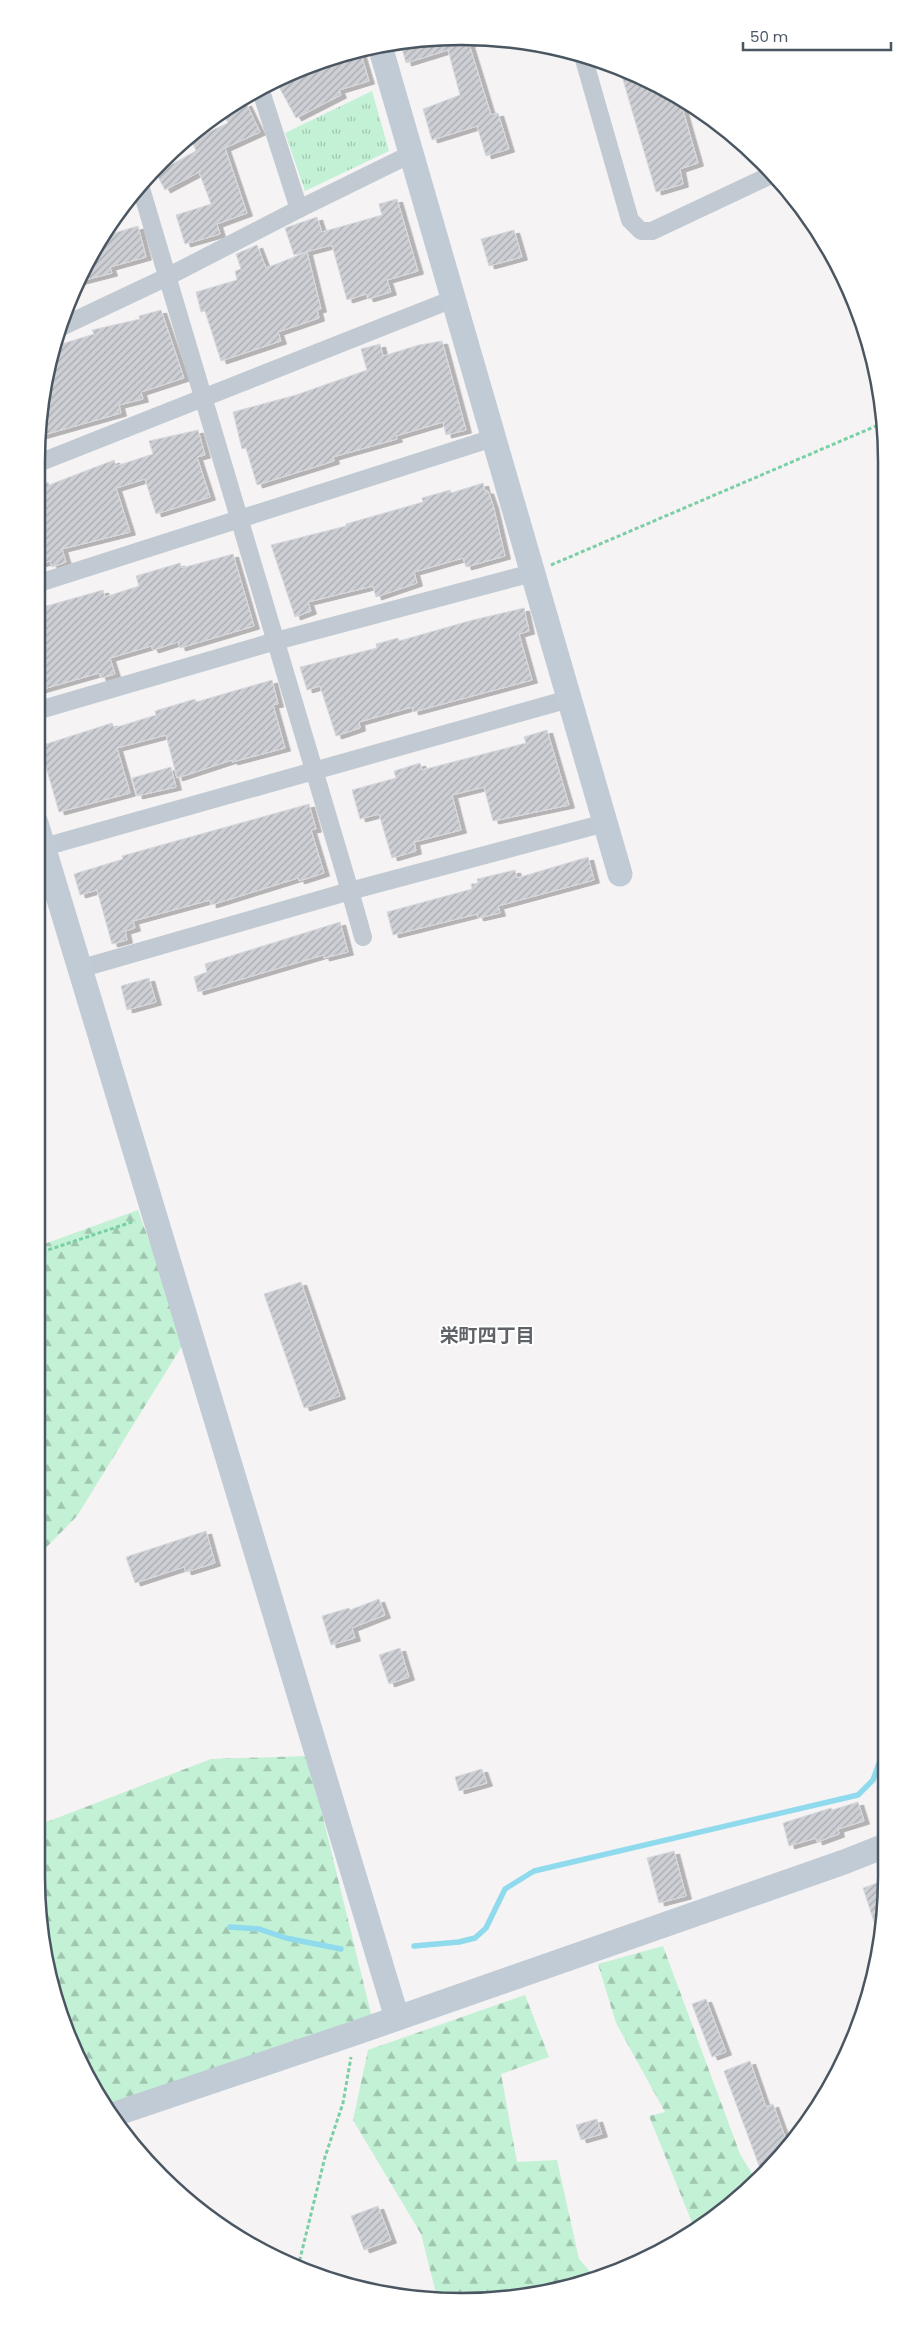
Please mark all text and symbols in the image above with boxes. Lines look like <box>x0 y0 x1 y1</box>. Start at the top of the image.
scale bar <box>743 20 890 52</box>
text: 50 m <box>750 26 788 47</box>
district label: 栄町四丁目 <box>439 1322 535 1349</box>

